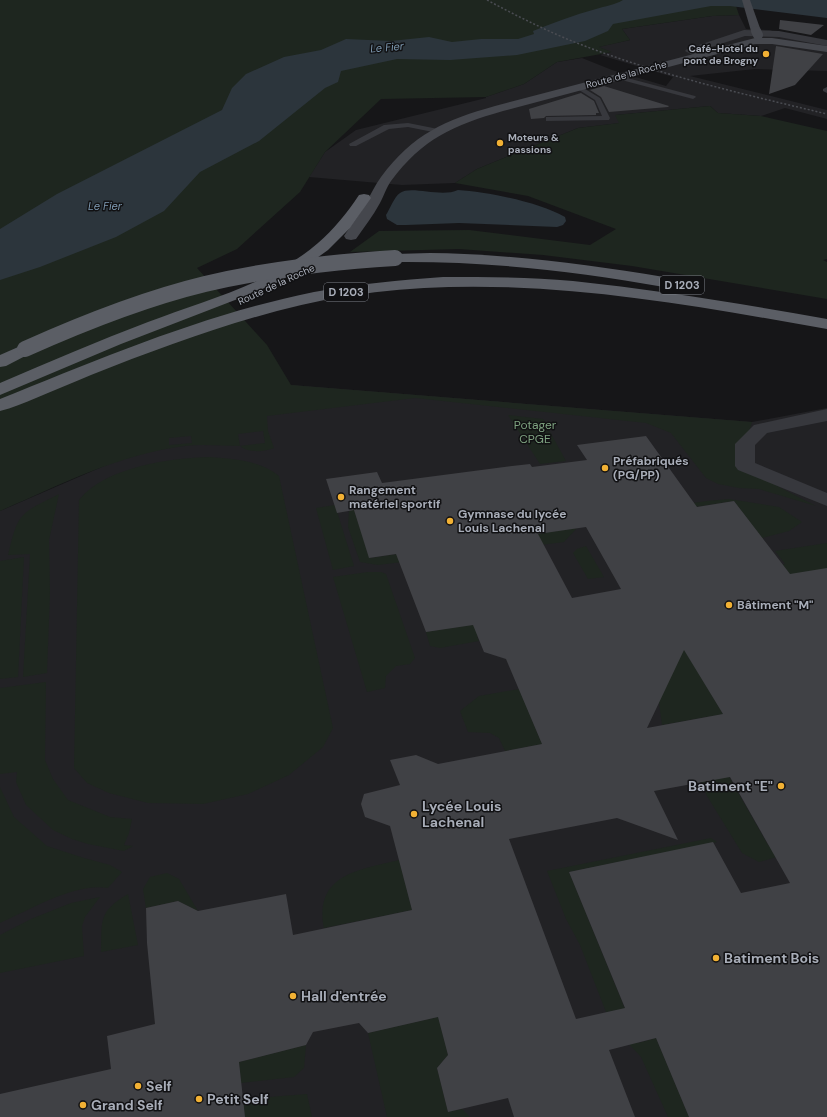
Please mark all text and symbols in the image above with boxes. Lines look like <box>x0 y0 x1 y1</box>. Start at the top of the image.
water label: Le Fier <box>370 38 405 55</box>
place label: Café-Hotel du pont de Brogny <box>683 42 758 67</box>
marker: Café-Hotel du pont de Brogny <box>761 49 771 59</box>
street label: Route de la Roche <box>584 57 668 92</box>
place label: Moteurs & passions <box>508 131 559 156</box>
marker: Moteurs & passions <box>495 138 505 148</box>
water label: Le Fier <box>88 199 123 213</box>
street label: Route de la Roche <box>236 261 317 308</box>
road number: D 1203 <box>660 276 704 294</box>
road number: D 1203 <box>324 283 368 301</box>
park label: Potager CPGE <box>514 417 557 447</box>
place label: Préfabriqués (PG/PP) <box>613 453 689 483</box>
marker: Préfabriqués (PG/PP) <box>600 463 610 473</box>
place label: Rangement matériel sportif <box>349 482 440 512</box>
marker: Rangement matériel sportif <box>336 492 346 502</box>
place label: Gymnase du lycée Louis Lachenal <box>458 506 566 536</box>
marker: Gymnase du lycée Louis Lachenal <box>445 516 455 526</box>
place label: Bâtiment "M" <box>737 597 813 613</box>
marker: Bâtiment "M" <box>724 600 734 610</box>
place label: Batiment "E" <box>688 777 773 795</box>
marker: Batiment "E" <box>776 781 786 791</box>
place label: Lycée Louis Lachenal <box>422 797 501 831</box>
marker: Lycée Louis Lachenal <box>409 809 419 819</box>
place label: Batiment Bois <box>724 949 819 967</box>
marker: Batiment Bois <box>711 953 721 963</box>
place label: Hall d'entrée <box>301 987 387 1005</box>
marker: Hall d'entrée <box>288 991 298 1001</box>
place label: Self <box>146 1077 172 1095</box>
marker: Self <box>133 1081 143 1091</box>
place label: Petit Self <box>207 1090 269 1108</box>
marker: Petit Self <box>194 1094 204 1104</box>
place label: Grand Self <box>91 1096 163 1114</box>
marker: Grand Self <box>78 1100 88 1110</box>

